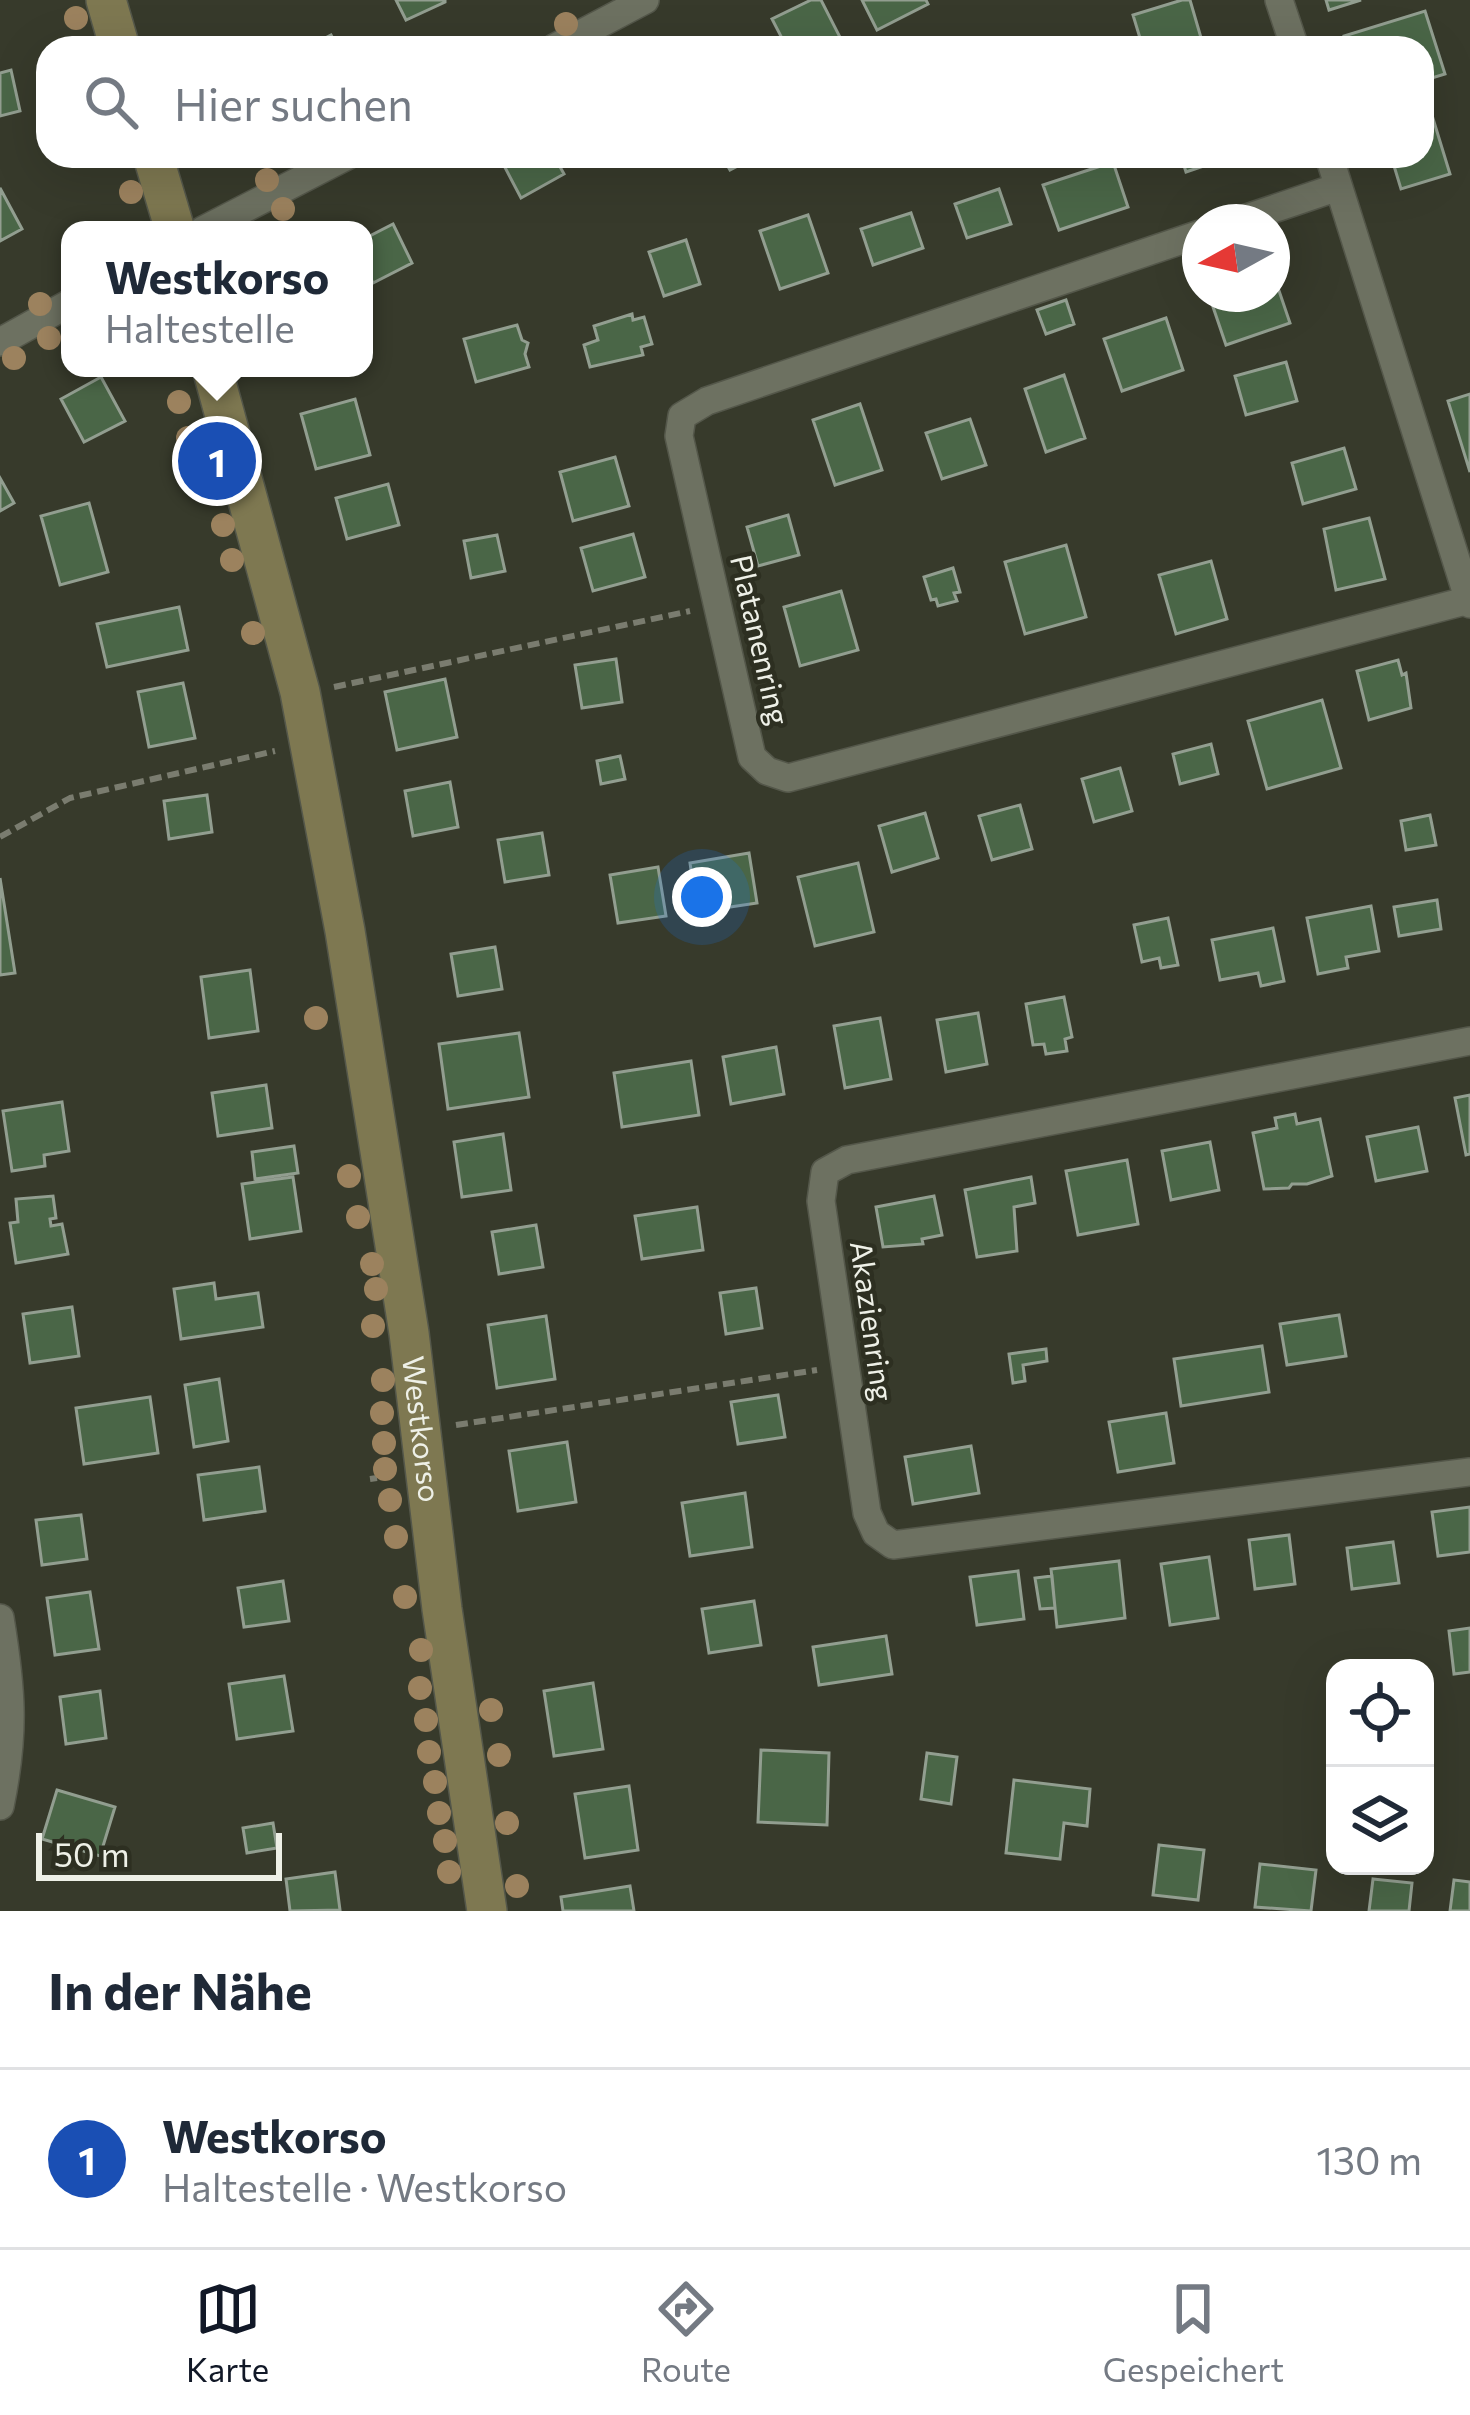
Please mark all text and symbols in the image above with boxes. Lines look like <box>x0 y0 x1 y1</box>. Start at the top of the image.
search box <box>36 36 1434 168</box>
icon: search <box>78 69 144 135</box>
text: Hier suchen <box>174 75 413 130</box>
north arrow <box>1182 204 1290 312</box>
popup <box>61 221 373 377</box>
text: Westkorso <box>105 248 329 303</box>
text: Haltestelle <box>105 303 295 351</box>
pin: 1 <box>178 416 256 506</box>
street label: Platanenring <box>724 551 799 728</box>
your location <box>672 867 732 927</box>
street label: Akazienring <box>844 1238 903 1403</box>
street label: Westkorso <box>396 1354 450 1504</box>
map controls <box>1326 1659 1434 1875</box>
button: locate <box>1326 1659 1434 1767</box>
button: layers <box>1326 1767 1434 1875</box>
scale bar <box>36 1827 282 1880</box>
text: 50 m <box>54 1833 130 1874</box>
text: In der Nähe <box>48 1958 312 2021</box>
text: Westkorso <box>162 2107 387 2162</box>
text: 1 <box>78 2135 96 2183</box>
text: 130 m <box>1316 2135 1422 2183</box>
text: Haltestelle · Westkorso <box>162 2162 567 2210</box>
tab: Karte <box>186 2276 269 2389</box>
tab: Route <box>641 2276 731 2389</box>
tab: Gespeichert <box>1103 2276 1284 2389</box>

